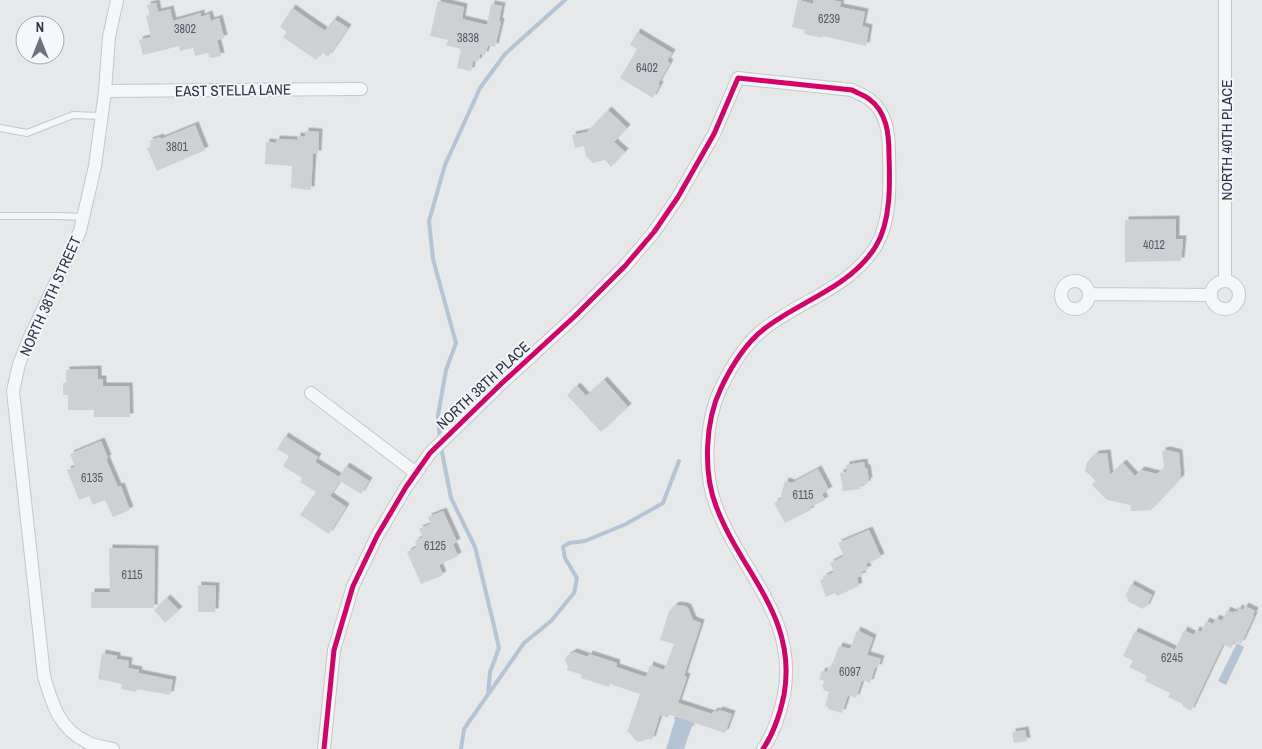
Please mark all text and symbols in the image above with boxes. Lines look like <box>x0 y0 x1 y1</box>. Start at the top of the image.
house number: 6239 <box>818 11 840 27</box>
north arrow <box>15 15 65 65</box>
text: N <box>36 18 44 36</box>
house number: 3802 <box>174 21 196 37</box>
house number: 3838 <box>457 30 479 46</box>
house number: 6402 <box>636 60 658 76</box>
street label: EAST STELLA LANE <box>175 78 291 102</box>
street label: NORTH 40TH PLACE <box>1216 80 1237 200</box>
house number: 3801 <box>166 139 188 155</box>
street label: NORTH 38TH STREET <box>14 232 86 359</box>
house number: 4012 <box>1143 237 1165 253</box>
street label: NORTH 38TH PLACE <box>432 336 534 434</box>
house number: 6135 <box>81 470 103 486</box>
house number: 6115 <box>792 487 814 503</box>
house number: 6125 <box>424 538 446 554</box>
house number: 6115 <box>121 567 143 583</box>
house number: 6245 <box>1161 650 1183 666</box>
house number: 6097 <box>839 664 861 680</box>

